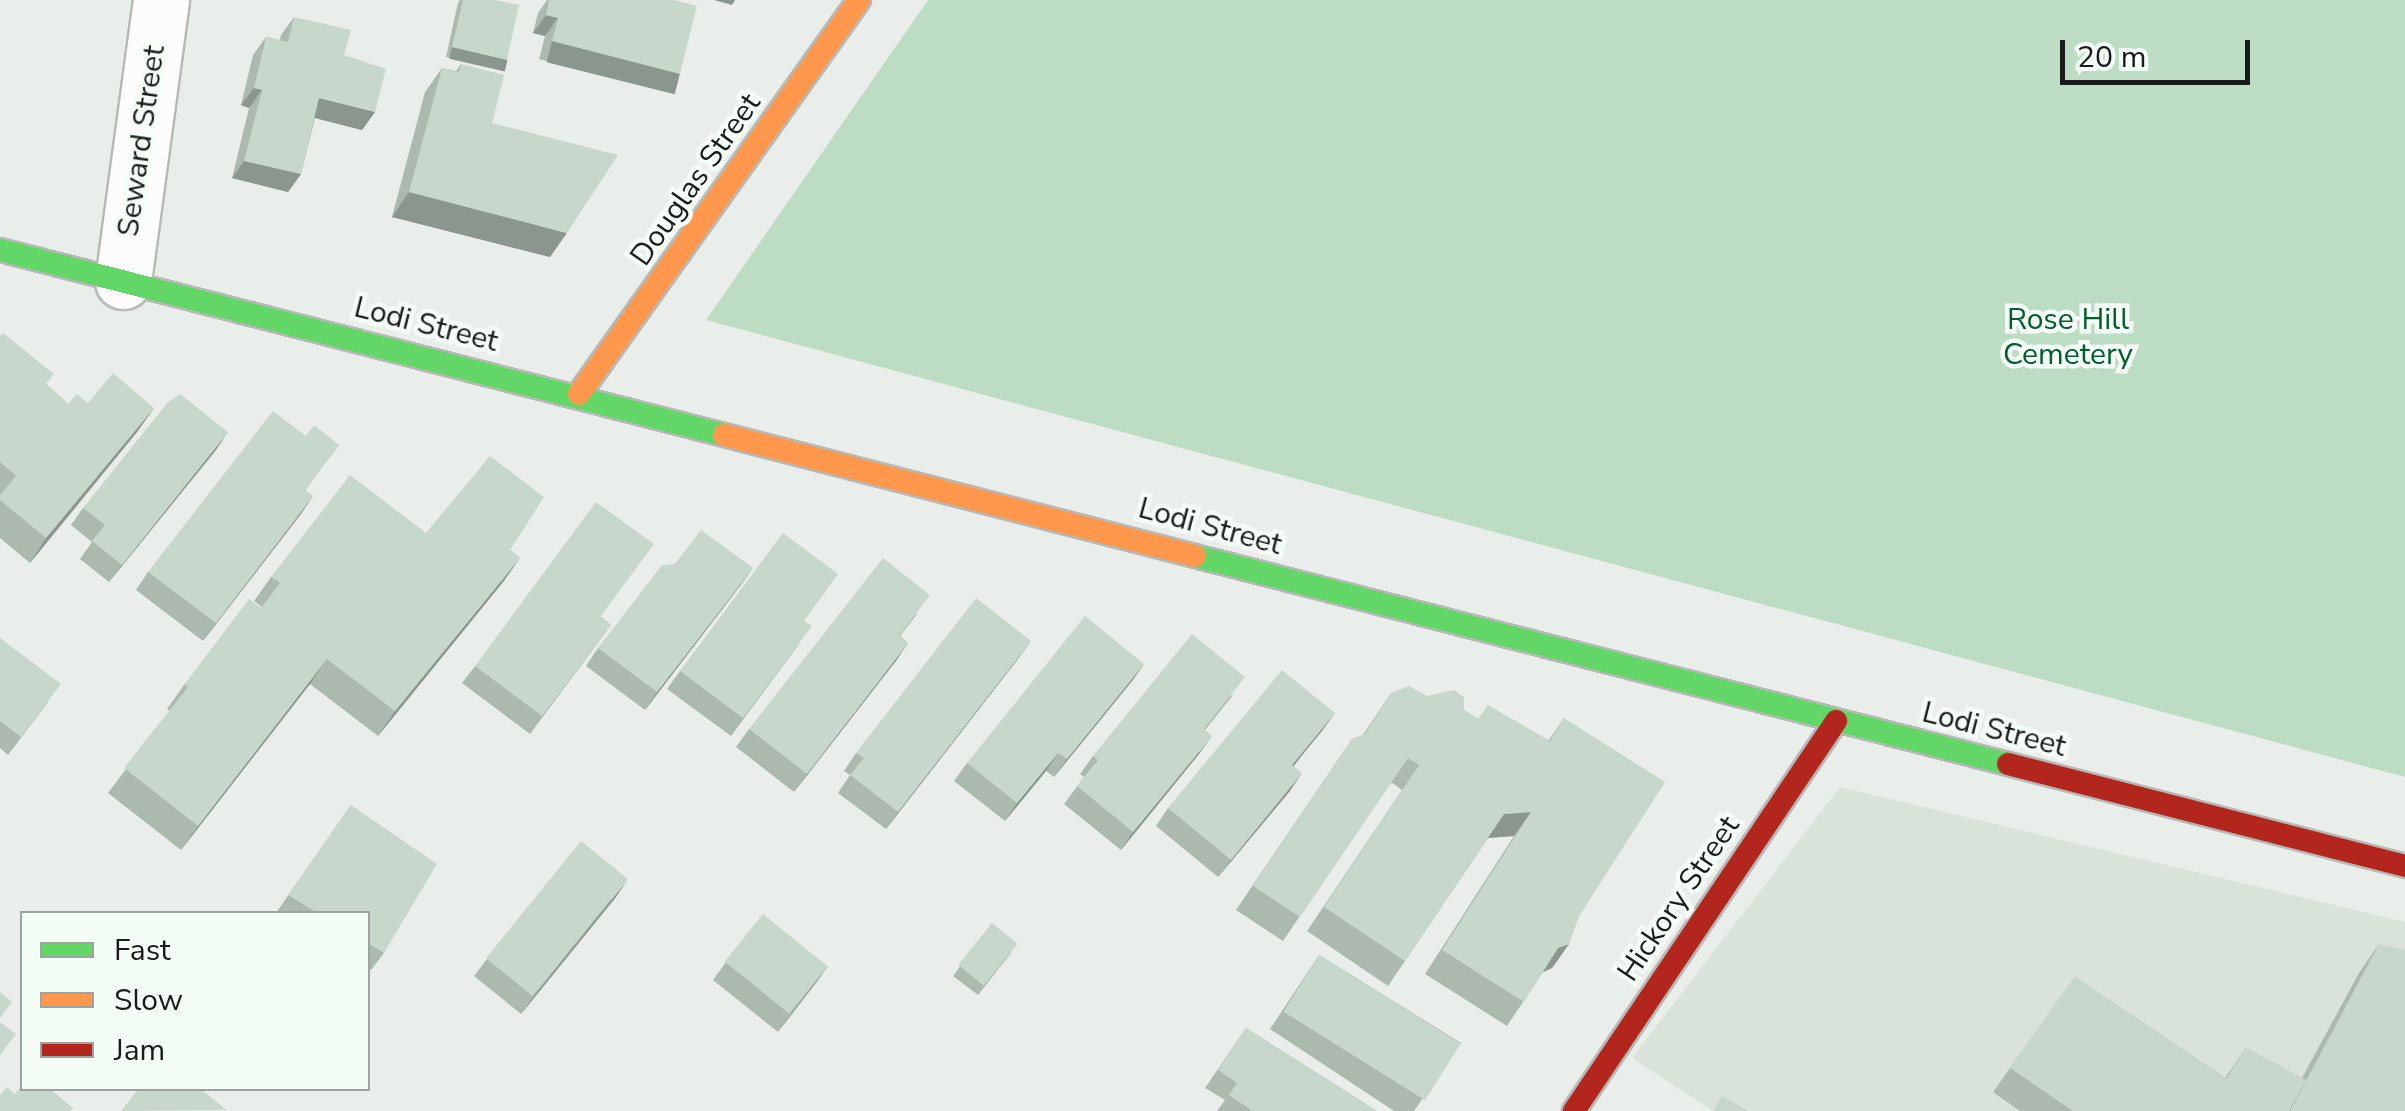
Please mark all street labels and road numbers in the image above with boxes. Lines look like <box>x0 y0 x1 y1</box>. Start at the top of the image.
street label: Seward Street <box>111 43 173 239</box>
street label: Douglas Street <box>623 87 769 273</box>
street label: Lodi Street <box>350 290 502 360</box>
street label: Lodi Street <box>1134 491 1286 563</box>
street label: Lodi Street <box>1918 695 2070 765</box>
street label: Hickory Street <box>1611 810 1747 988</box>

